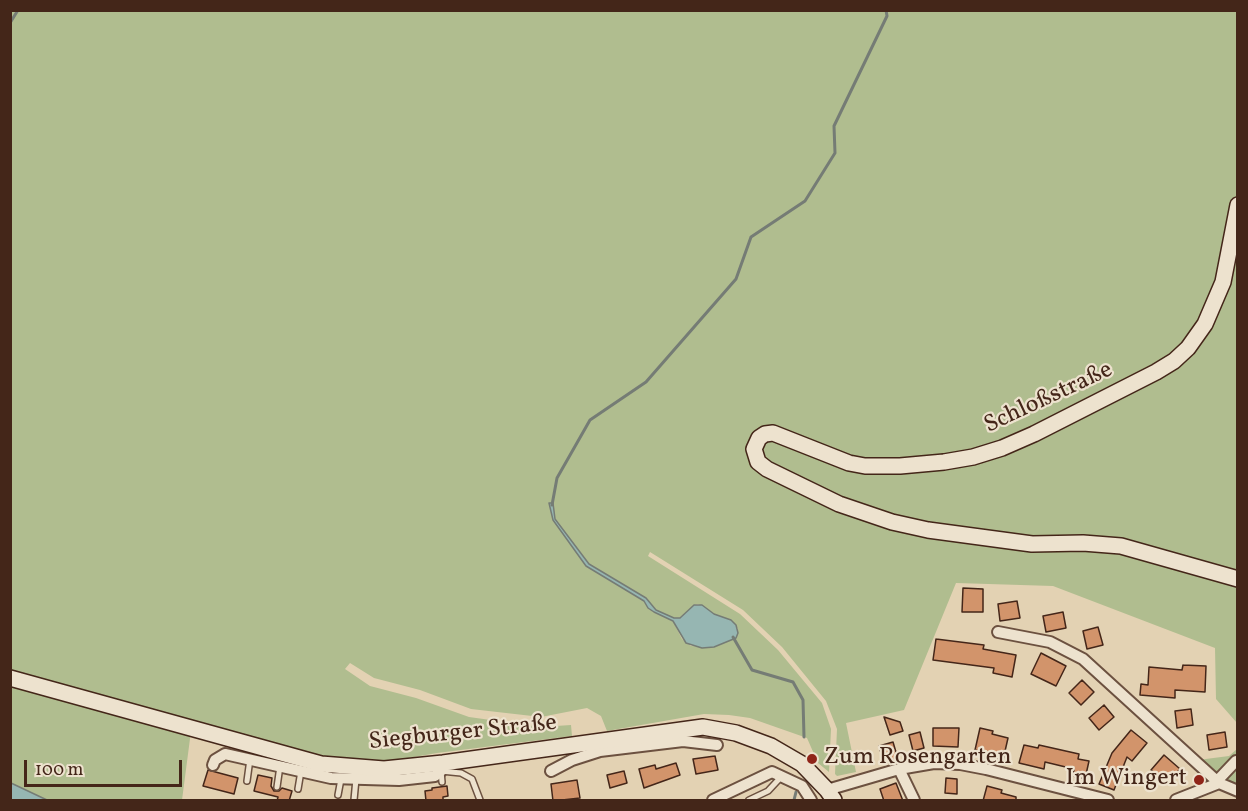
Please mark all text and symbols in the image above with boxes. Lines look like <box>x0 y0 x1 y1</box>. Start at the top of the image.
street label: Schloßstraße <box>980 357 1118 441</box>
street label: Siegburger Straße <box>368 710 558 758</box>
place label: Zum Rosengarten <box>824 745 1012 773</box>
scale bar <box>27 748 184 786</box>
marker: Zum Rosengarten <box>805 752 819 766</box>
text: 100 m <box>35 758 84 783</box>
place label: Im Wingert <box>1065 766 1187 794</box>
marker: Im Wingert <box>1192 773 1206 787</box>

